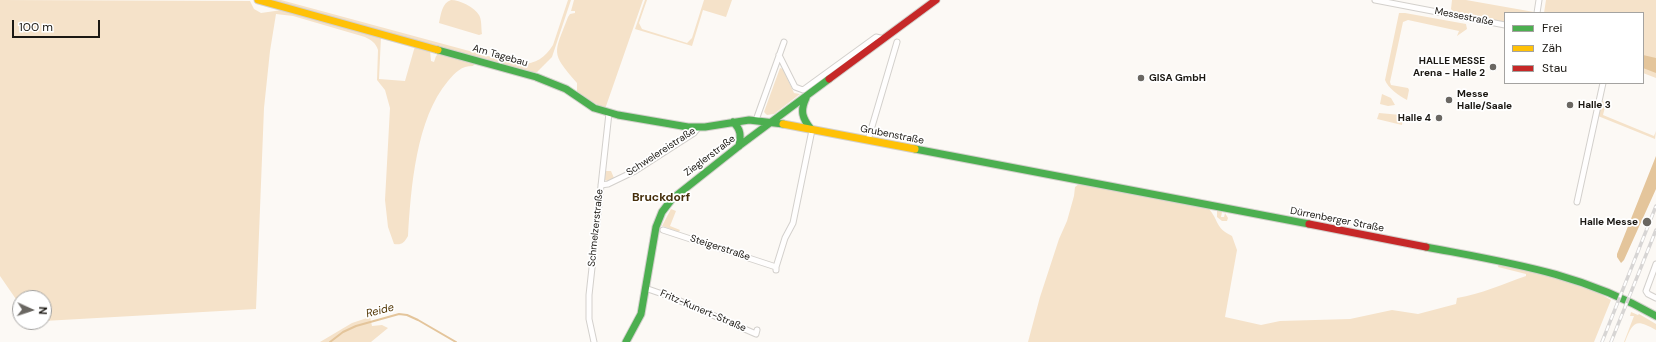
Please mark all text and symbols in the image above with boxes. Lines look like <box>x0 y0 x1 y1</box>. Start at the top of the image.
street label: Messestraße <box>1433 5 1495 29</box>
scale bar <box>14 12 102 38</box>
legend <box>1504 12 1644 84</box>
text: 100 m <box>19 19 53 35</box>
text: Frei <box>1542 20 1562 36</box>
text: Zäh <box>1542 40 1562 56</box>
street label: Am Tagebau <box>471 42 529 70</box>
place label: HALLE MESSE Arena - Halle 2 <box>1413 55 1485 78</box>
text: Stau <box>1542 60 1567 76</box>
marker: HALLE MESSE Arena - Halle 2 <box>1488 62 1498 72</box>
place label: GISA GmbH <box>1149 72 1206 84</box>
marker: GISA GmbH <box>1136 73 1146 83</box>
place label: Messe Halle/Saale <box>1457 88 1512 112</box>
marker: Messe Halle/Saale <box>1444 95 1454 105</box>
place label: Halle 3 <box>1578 99 1611 111</box>
marker: Halle 3 <box>1565 100 1575 110</box>
place label: Halle 4 <box>1398 112 1431 124</box>
marker: Halle 4 <box>1434 113 1444 123</box>
street label: Grubenstraße <box>859 123 925 147</box>
street label: Schwelereistraße <box>624 125 698 179</box>
street label: Zieglerstraße <box>682 133 738 179</box>
street label: Schmelzerstraße <box>586 189 606 267</box>
district label: Bruckdorf <box>632 191 690 205</box>
street label: Dürrenberger Straße <box>1289 205 1385 235</box>
place label: Halle Messe <box>1580 216 1638 228</box>
marker: Halle Messe <box>1641 216 1653 228</box>
street label: Steigerstraße <box>688 233 752 263</box>
street label: Fritz-Kunert-Straße <box>658 287 748 335</box>
north arrow <box>12 290 52 330</box>
water label: Reide <box>365 301 395 321</box>
text: N <box>36 306 50 315</box>

